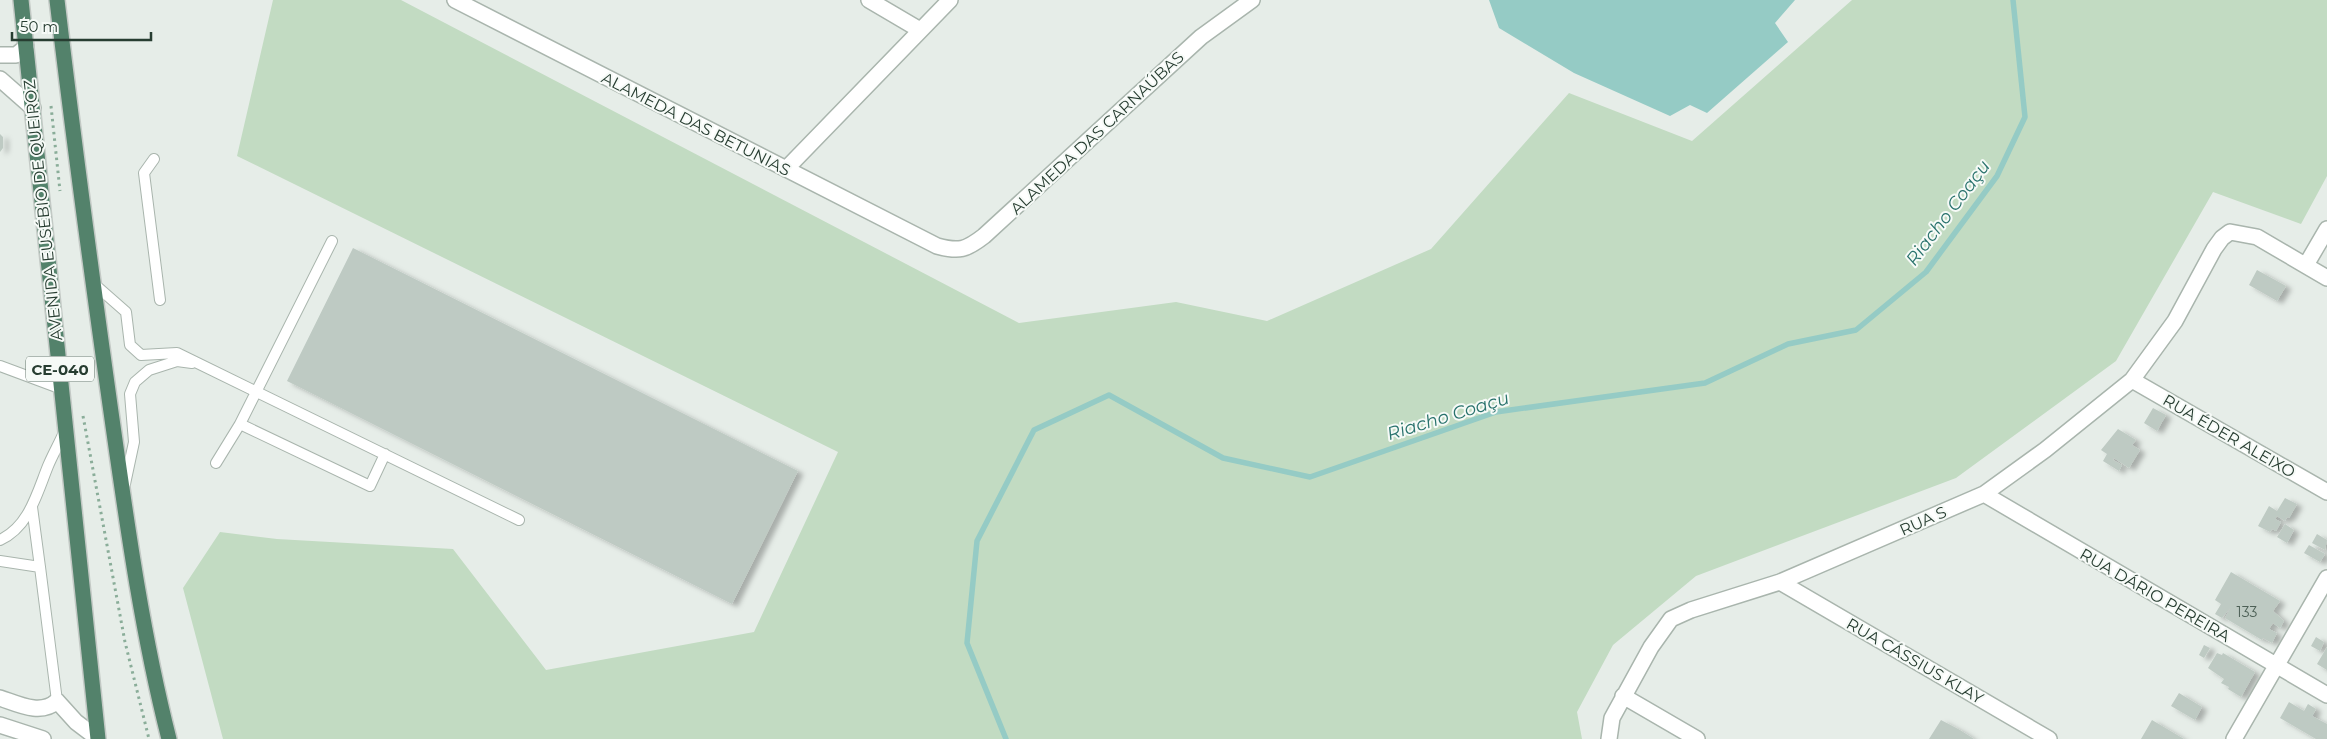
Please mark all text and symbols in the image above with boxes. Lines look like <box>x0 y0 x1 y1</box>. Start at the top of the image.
scale bar <box>12 10 151 42</box>
text: 50 m <box>20 17 58 36</box>
street label: ALAMEDA DAS CARNAÚBAS <box>1006 48 1188 218</box>
street label: ALAMEDA DAS BETUNIAS <box>598 68 794 180</box>
street label: AVENIDA EUSÉBIO DE QUEIROZ <box>20 78 66 342</box>
water label: Riacho Coaçu <box>1901 156 1995 270</box>
road number: CE-040 <box>26 356 94 382</box>
water label: Riacho Coaçu <box>1384 387 1512 445</box>
street label: RUA ÉDER ALEIXO <box>2159 390 2299 482</box>
street label: RUA S <box>1897 502 1950 540</box>
street label: RUA DÁRIO PEREIRA <box>2076 544 2234 646</box>
house number: 133 <box>2237 603 2257 621</box>
street label: RUA CÁSSIUS KLAY <box>1843 614 1988 708</box>

